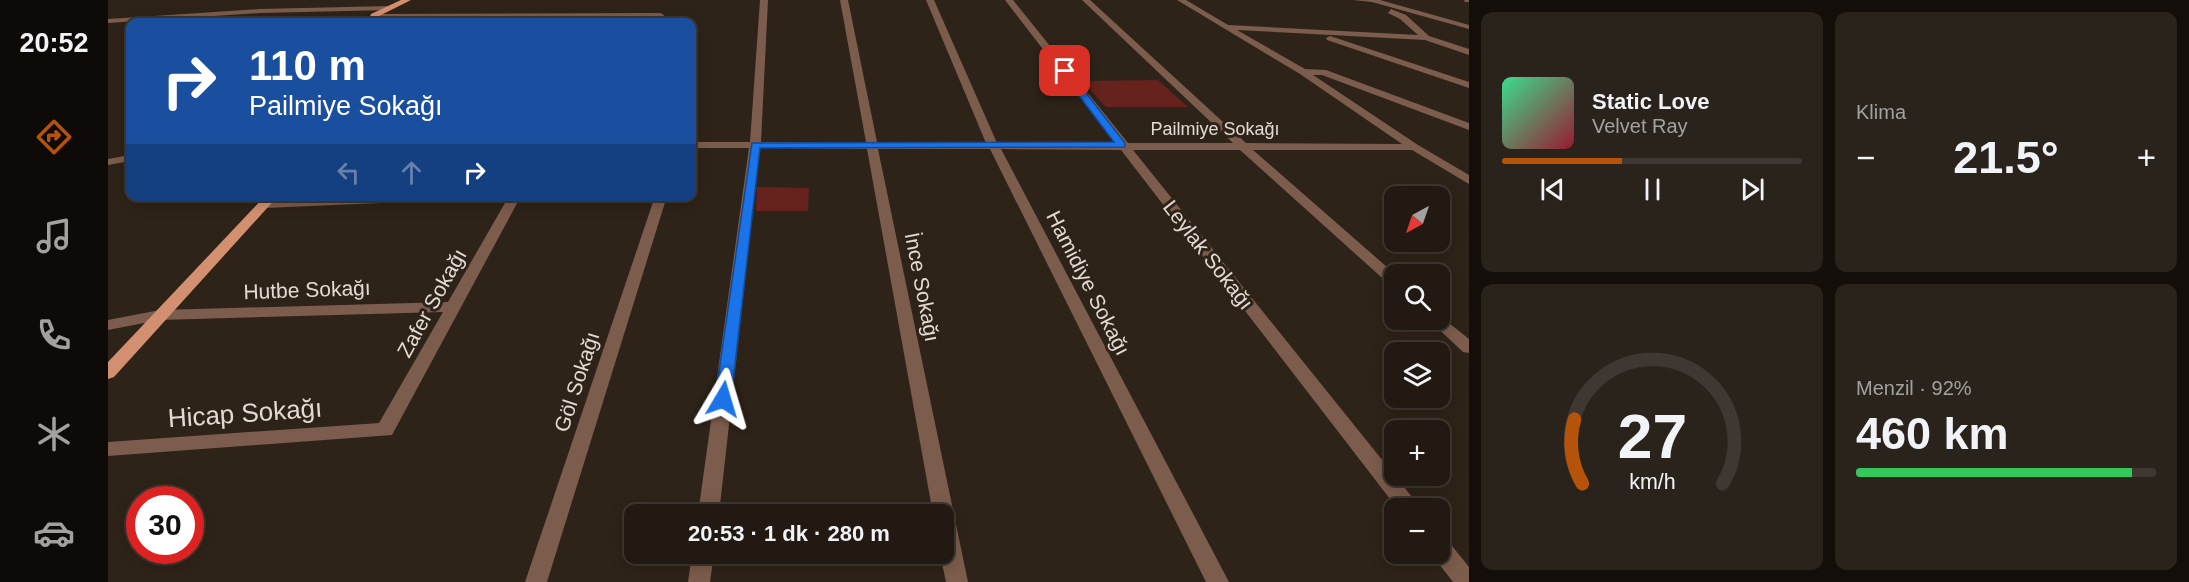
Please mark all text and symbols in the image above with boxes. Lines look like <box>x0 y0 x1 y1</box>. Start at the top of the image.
text: 20:52 <box>19 28 89 58</box>
icon: right <box>150 42 228 120</box>
text: 110 m <box>249 42 366 89</box>
pin <box>1039 45 1090 96</box>
icon: arrive <box>1048 54 1081 87</box>
text: Static Love <box>1592 89 1709 114</box>
text: Pailmiye Sokağı <box>249 91 443 121</box>
text: Klima <box>1856 101 1906 123</box>
text: Velvet Ray <box>1592 115 1688 137</box>
icon: directions <box>33 116 75 158</box>
street label: Pailmiye Sokağı <box>1150 119 1280 139</box>
text: 21.5° <box>1953 132 2059 183</box>
text: − <box>1856 139 1875 176</box>
text: + <box>2137 139 2156 176</box>
icon: left <box>332 156 365 189</box>
icon: ahead <box>395 156 428 189</box>
icon: right <box>458 156 491 189</box>
icon: previous <box>1536 173 1569 206</box>
icon: pause <box>1636 173 1669 206</box>
icon: next <box>1736 173 1769 206</box>
north arrow <box>1384 186 1450 252</box>
map controls <box>1384 186 1450 564</box>
street label: Leylak Sokağı <box>1159 196 1258 314</box>
street label: Hamidiye Sokağı <box>1042 207 1135 359</box>
icon: music <box>33 215 75 257</box>
street label: İnce Sokağı <box>901 230 944 344</box>
street label: Zafer Sokağı <box>392 245 471 361</box>
button: search <box>1384 264 1450 330</box>
street label: Hutbe Sokağı <box>243 276 371 303</box>
icon: phone <box>33 314 75 356</box>
street label: Göl Sokağı <box>550 329 604 435</box>
button: layers <box>1384 342 1450 408</box>
position arrow <box>691 367 755 431</box>
text: Menzil · 92% <box>1856 377 1972 399</box>
street label: Hicap Sokağı <box>167 393 323 433</box>
text: 27 <box>1617 402 1687 471</box>
text: 460 km <box>1856 408 2009 459</box>
icon: climate <box>33 413 75 455</box>
button: + <box>1384 420 1450 486</box>
text: km/h <box>1629 470 1675 494</box>
speed limit sign: 30 <box>126 486 204 564</box>
button: − <box>1384 498 1450 564</box>
icon: car <box>33 512 75 554</box>
text: 20:53 · 1 dk · 280 m <box>688 521 890 546</box>

